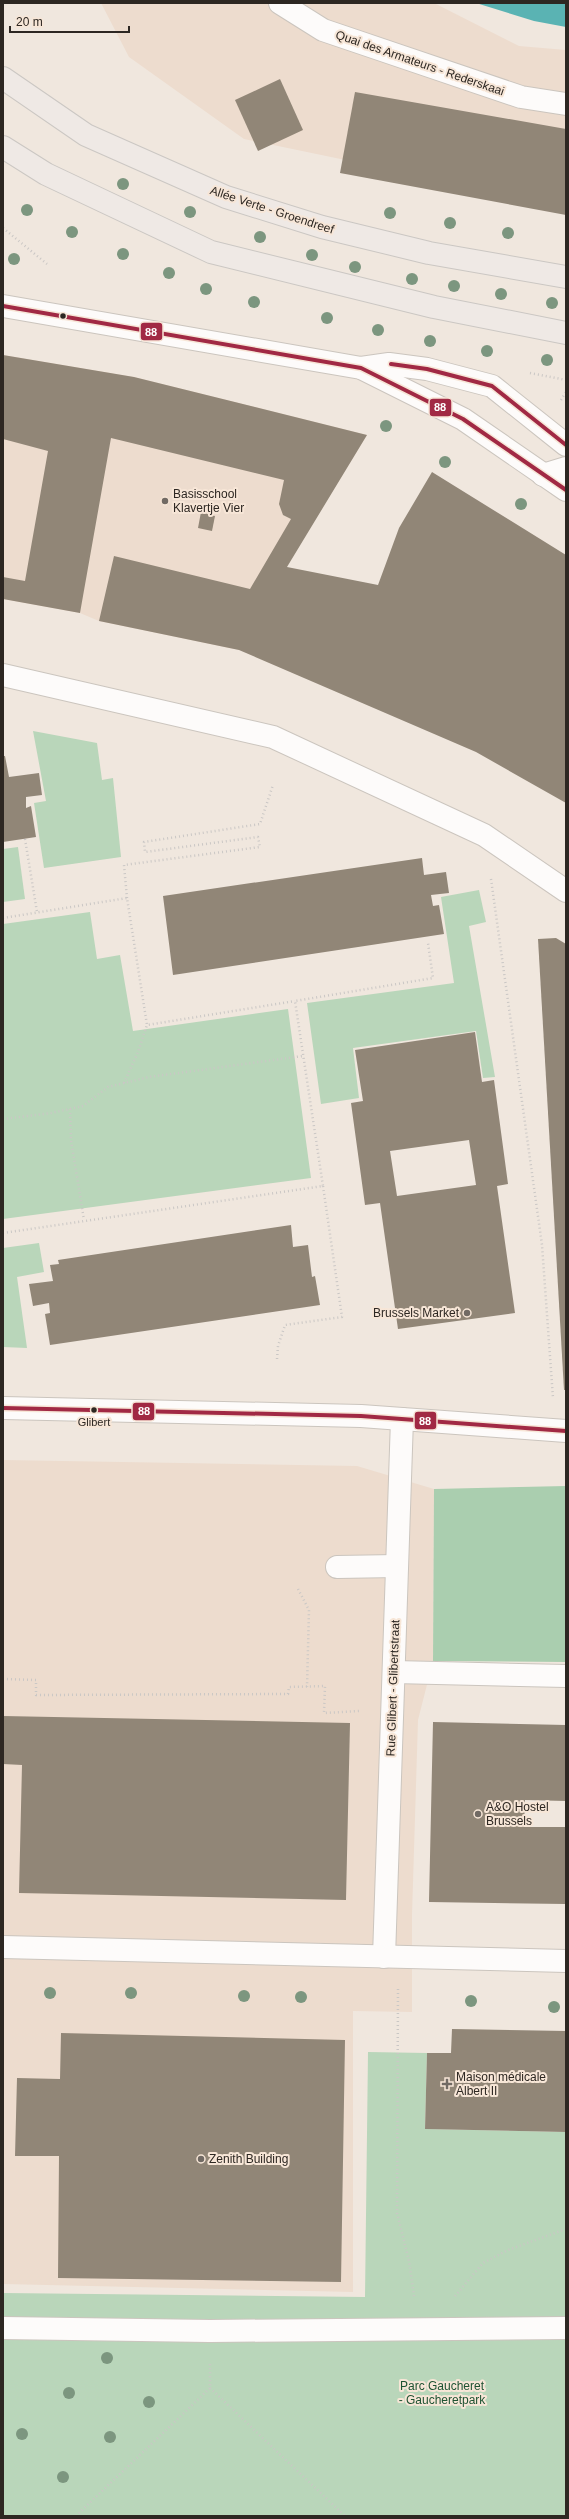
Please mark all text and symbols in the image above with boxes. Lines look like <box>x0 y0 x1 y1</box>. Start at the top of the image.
scale bar <box>10 8 129 34</box>
text: 20 m <box>16 15 43 29</box>
street label: Quai des Armateurs - Rederskaai <box>334 27 506 99</box>
street label: Allée Verte - Groendreef <box>208 183 336 237</box>
unlabelled marker <box>58 311 68 321</box>
line badge: 88 <box>140 322 163 341</box>
text: 88 <box>145 326 157 338</box>
line badge: 88 <box>429 398 452 417</box>
text: 88 <box>434 401 446 413</box>
place label: Basisschool Klavertje Vier <box>173 487 244 515</box>
marker: Basisschool Klavertje Vier <box>160 496 170 506</box>
place label: Brussels Market <box>373 1306 460 1320</box>
marker: Brussels Market <box>462 1308 472 1318</box>
line badge: 88 <box>132 1402 155 1421</box>
marker: Glibert <box>89 1405 99 1415</box>
text: 88 <box>138 1405 150 1417</box>
line badge: 88 <box>414 1411 437 1430</box>
text: 88 <box>419 1415 431 1427</box>
place label: Glibert <box>78 1416 110 1428</box>
street label: Rue Glibert - Glibertstraat <box>384 1619 402 1757</box>
place label: A&O Hostel Brussels <box>486 1800 549 1828</box>
marker: A&O Hostel Brussels <box>473 1809 483 1819</box>
place label: Maison médicale Albert II <box>456 2070 546 2098</box>
marker: Maison médicale Albert II <box>441 2078 453 2090</box>
place label: Zenith Building <box>209 2152 288 2166</box>
marker: Zenith Building <box>196 2154 206 2164</box>
park label: Parc Gaucheret - Gaucheretpark <box>399 2379 486 2407</box>

